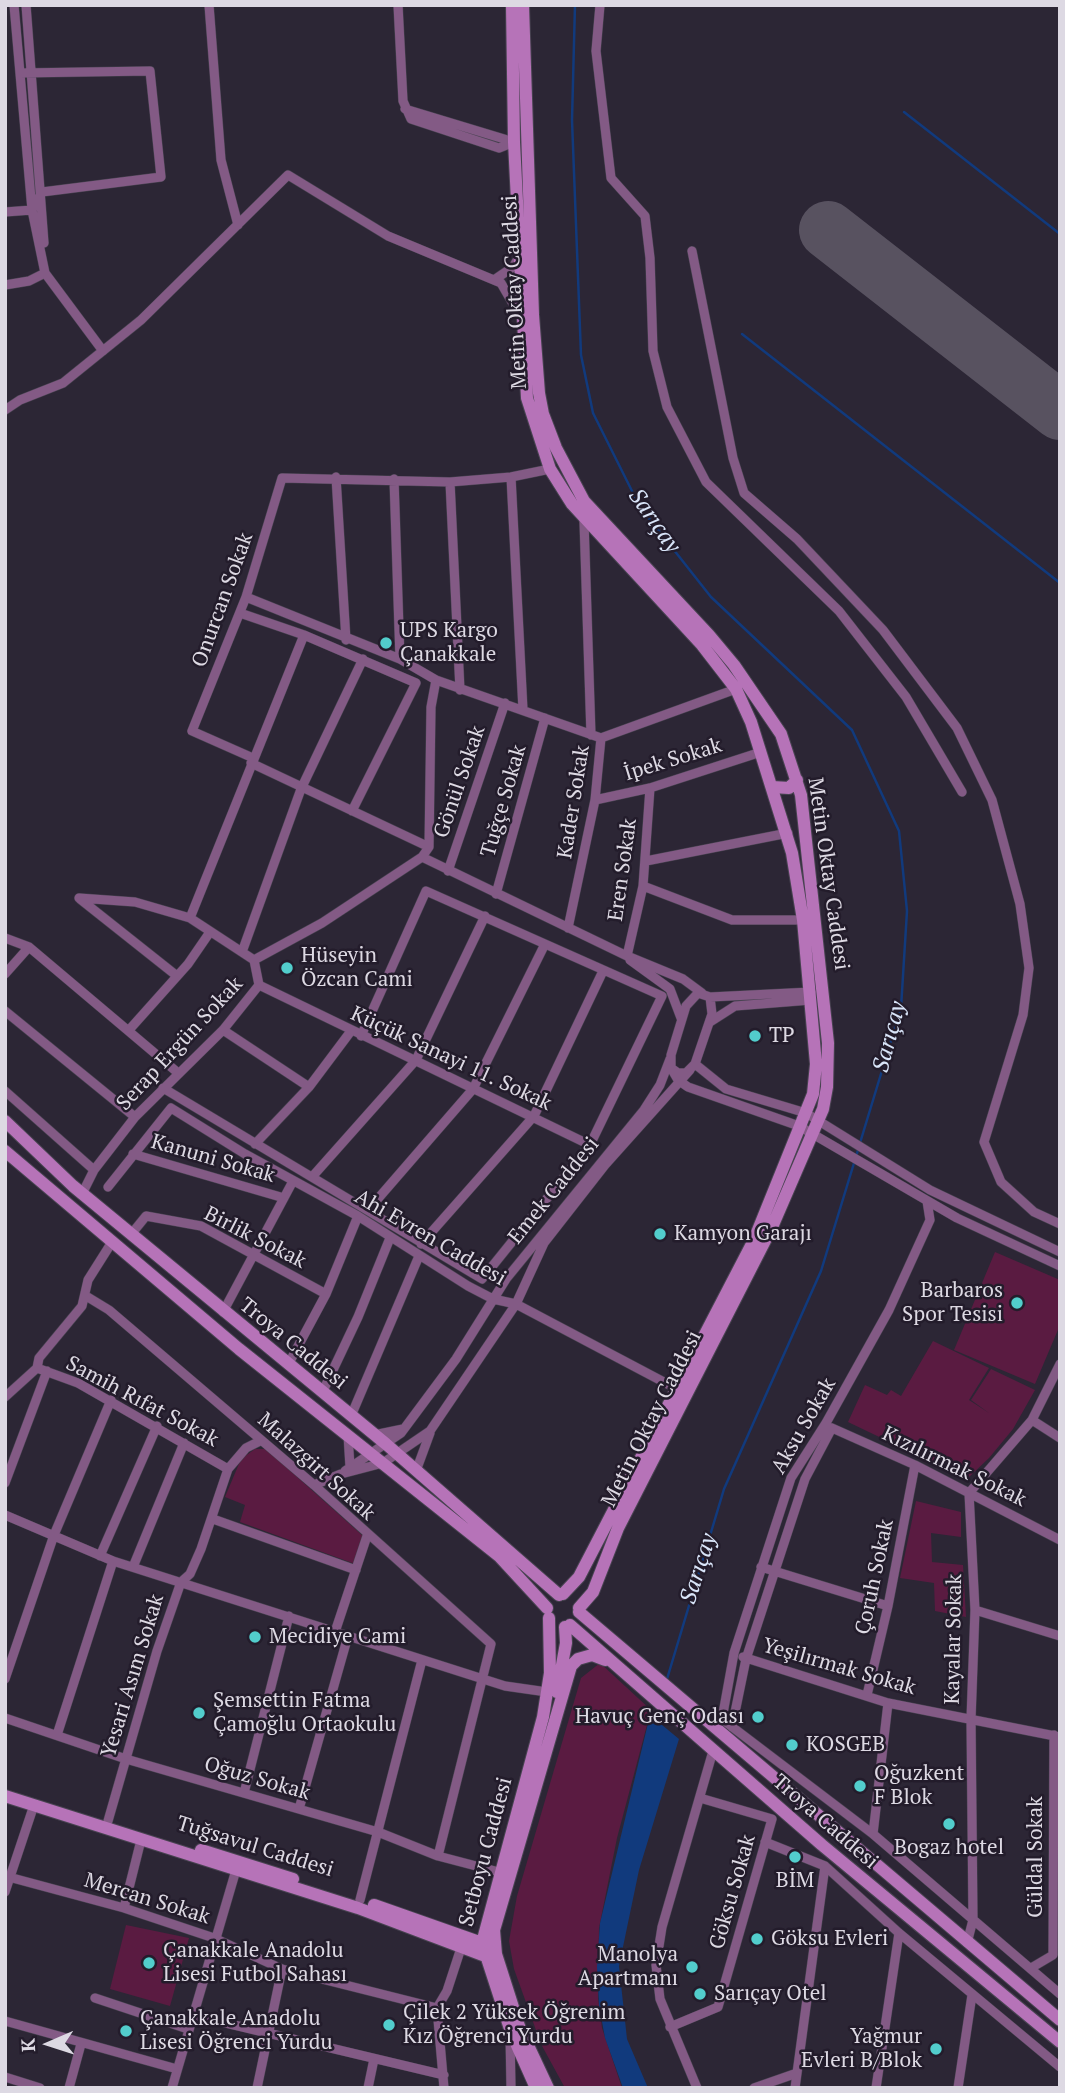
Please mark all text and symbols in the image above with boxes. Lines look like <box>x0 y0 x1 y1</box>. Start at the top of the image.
street label: Metin Oktay Caddesi <box>497 194 533 390</box>
water label: Sarıçay <box>622 483 686 559</box>
street label: Onurcan Sokak <box>187 529 259 671</box>
place label: UPS Kargo Çanakkale <box>400 618 498 668</box>
marker: UPS Kargo Çanakkale <box>378 635 394 651</box>
street label: Gönül Sokak <box>429 723 491 841</box>
street label: İpek Sokak <box>621 733 725 787</box>
street label: Tuğçe Sokak <box>476 742 532 860</box>
street label: Kader Sokak <box>553 743 595 861</box>
street label: Metin Oktay Caddesi <box>802 776 854 972</box>
street label: Eren Sokak <box>603 817 643 923</box>
place label: Hüseyin Özcan Cami <box>301 943 413 993</box>
marker: Hüseyin Özcan Cami <box>279 960 295 976</box>
street label: Serap Ergün Sokak <box>112 972 248 1116</box>
water label: Sarıçay <box>867 999 913 1075</box>
street label: Küçük Sanayi 11. Sokak <box>346 1001 556 1117</box>
place label: TP <box>769 1023 795 1049</box>
marker: TP <box>747 1028 763 1044</box>
street label: Kanuni Sokak <box>148 1129 278 1189</box>
street label: Emek Caddesi <box>503 1132 605 1250</box>
street label: Ahi Evren Caddesi <box>350 1184 510 1292</box>
street label: Birlik Sokak <box>200 1202 310 1274</box>
place label: Kamyon Garajı <box>674 1221 812 1247</box>
marker: Kamyon Garajı <box>652 1226 668 1242</box>
place label: Barbaros Spor Tesisi <box>902 1278 1003 1328</box>
street label: Troya Caddesi <box>234 1293 352 1395</box>
marker: Barbaros Spor Tesisi <box>1009 1295 1025 1311</box>
street label: Metin Oktay Caddesi <box>597 1327 707 1511</box>
street label: Samih Rıfat Sokak <box>61 1351 223 1453</box>
street label: Aksu Sokak <box>766 1374 842 1478</box>
street label: Malazgirt Sokak <box>252 1408 380 1526</box>
street label: Kızılırmak Sokak <box>878 1421 1030 1513</box>
street label: Çoruh Sokak <box>850 1517 900 1637</box>
water label: Sarıçay <box>675 1530 723 1608</box>
street label: Kayalar Sokak <box>940 1573 968 1705</box>
street label: Yesari Asım Sokak <box>96 1591 170 1761</box>
place label: Mecidiye Cami <box>269 1624 406 1650</box>
marker: Mecidiye Cami <box>247 1629 263 1645</box>
street label: Yeşilırmak Sokak <box>759 1633 919 1701</box>
place label: Şemsettin Fatma Çamoğlu Ortaokulu <box>213 1688 396 1738</box>
place label: Havuç Genç Odası <box>575 1704 744 1730</box>
marker: Şemsettin Fatma Çamoğlu Ortaokulu <box>191 1705 207 1721</box>
marker: Havuç Genç Odası <box>750 1709 766 1725</box>
place label: KOSGEB <box>806 1732 885 1758</box>
marker: KOSGEB <box>784 1737 800 1753</box>
street label: Oğuz Sokak <box>201 1752 313 1806</box>
place label: Oğuzkent F Blok <box>874 1761 964 1811</box>
street label: Troya Caddesi <box>767 1769 883 1875</box>
street label: Setboyu Caddesi <box>454 1775 518 1929</box>
marker: Oğuzkent F Blok <box>852 1778 868 1794</box>
street label: Güldal Sokak <box>1023 1796 1049 1918</box>
street label: Tuğsavul Caddesi <box>174 1811 336 1883</box>
marker: Bogaz hotel <box>941 1816 957 1832</box>
street label: Göksu Sokak <box>705 1832 761 1952</box>
place label: Bogaz hotel <box>894 1835 1004 1861</box>
marker: BİM <box>787 1849 803 1865</box>
street label: Mercan Sokak <box>81 1868 213 1930</box>
place label: BİM <box>776 1868 814 1894</box>
place label: Göksu Evleri <box>771 1926 888 1952</box>
marker: Göksu Evleri <box>749 1931 765 1947</box>
place label: Çanakkale Anadolu Lisesi Futbol Sahası <box>163 1938 347 1988</box>
place label: Manolya Apartmanı <box>578 1942 678 1992</box>
marker: Çanakkale Anadolu Lisesi Futbol Sahası <box>141 1955 157 1971</box>
marker: Manolya Apartmanı <box>684 1959 700 1975</box>
place label: Sarıçay Otel <box>714 1981 827 2007</box>
marker: Sarıçay Otel <box>692 1986 708 2002</box>
place label: Çilek 2 Yüksek Öğrenim Kız Öğrenci Yurdu <box>403 2000 625 2050</box>
place label: Çanakkale Anadolu Lisesi Öğrenci Yurdu <box>140 2006 333 2056</box>
north arrow <box>14 2009 84 2079</box>
marker: Çilek 2 Yüksek Öğrenim Kız Öğrenci Yurdu <box>381 2017 397 2033</box>
marker: Çanakkale Anadolu Lisesi Öğrenci Yurdu <box>118 2023 134 2039</box>
place label: Yağmur Evleri B/Blok <box>801 2024 922 2074</box>
text: K <box>15 2038 40 2053</box>
marker: Yağmur Evleri B/Blok <box>928 2041 944 2057</box>

